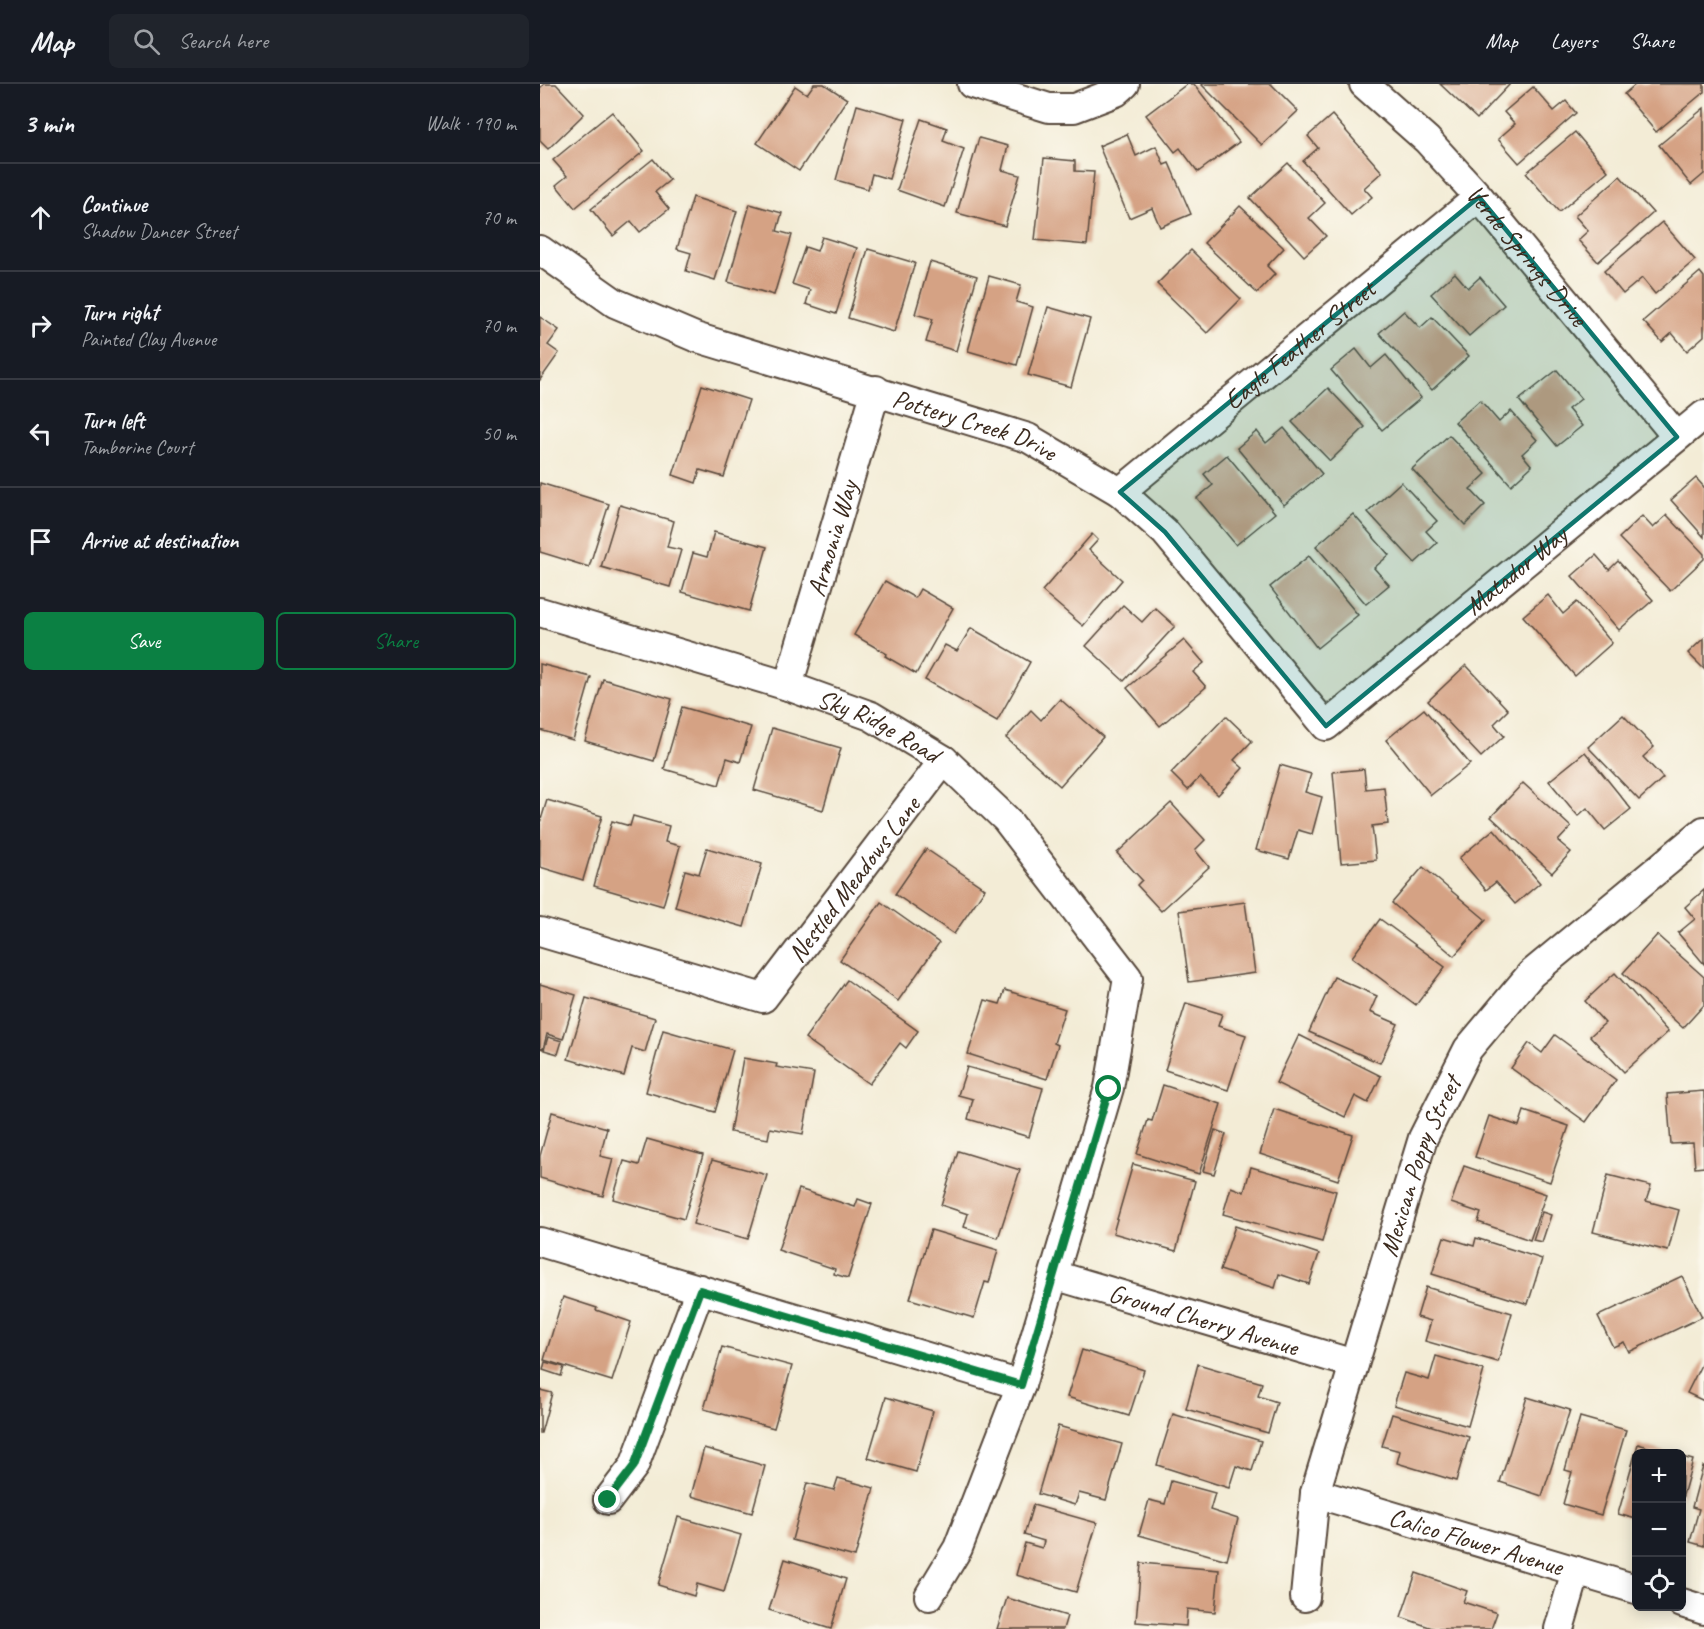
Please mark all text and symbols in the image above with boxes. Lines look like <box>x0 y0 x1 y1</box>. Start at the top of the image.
search box <box>109 14 529 68</box>
text: Map <box>30 24 73 59</box>
icon: search <box>130 25 163 58</box>
text: Search here <box>178 27 268 55</box>
text: Map <box>1485 28 1518 54</box>
text: Layers <box>1551 28 1597 54</box>
text: Share <box>1630 28 1674 54</box>
text: 3 min <box>24 107 74 140</box>
text: Walk · 190 m <box>426 111 516 136</box>
street label: Verde Springs Drive <box>1459 178 1596 334</box>
text: Continue <box>81 191 147 219</box>
icon: ahead <box>24 201 57 234</box>
text: 70 m <box>482 205 516 230</box>
text: Shadow Dancer Street <box>81 219 237 244</box>
street label: Eagle Feather Street <box>1217 272 1384 417</box>
text: Turn right <box>81 299 158 327</box>
icon: right <box>24 309 57 342</box>
text: 70 m <box>482 313 516 338</box>
text: Painted Clay Avenue <box>81 327 216 352</box>
street label: Pottery Creek Drive <box>889 382 1064 469</box>
text: Turn left <box>81 407 145 435</box>
icon: left <box>24 417 57 450</box>
text: 50 m <box>482 421 516 446</box>
text: Tamborine Court <box>81 435 193 460</box>
street label: Armonia Way <box>800 475 866 600</box>
street label: Matador Way <box>1458 517 1575 622</box>
icon: arrive <box>24 525 57 558</box>
text: Arrive at destination <box>81 527 238 555</box>
button: Save <box>24 612 264 670</box>
button: Share <box>276 612 516 670</box>
street label: Sky Ridge Road <box>813 682 949 773</box>
street label: Nestled Meadows Lane <box>780 788 929 969</box>
street label: Mexican Poppy Street <box>1372 1067 1470 1260</box>
route start <box>1095 1075 1121 1101</box>
street label: Ground Cherry Avenue <box>1105 1276 1303 1364</box>
map controls <box>1632 1449 1686 1611</box>
button: + <box>1632 1449 1686 1503</box>
route end <box>594 1486 620 1512</box>
street label: Calico Flower Avenue <box>1385 1500 1568 1584</box>
button: − <box>1632 1503 1686 1557</box>
button: locate <box>1632 1557 1686 1611</box>

